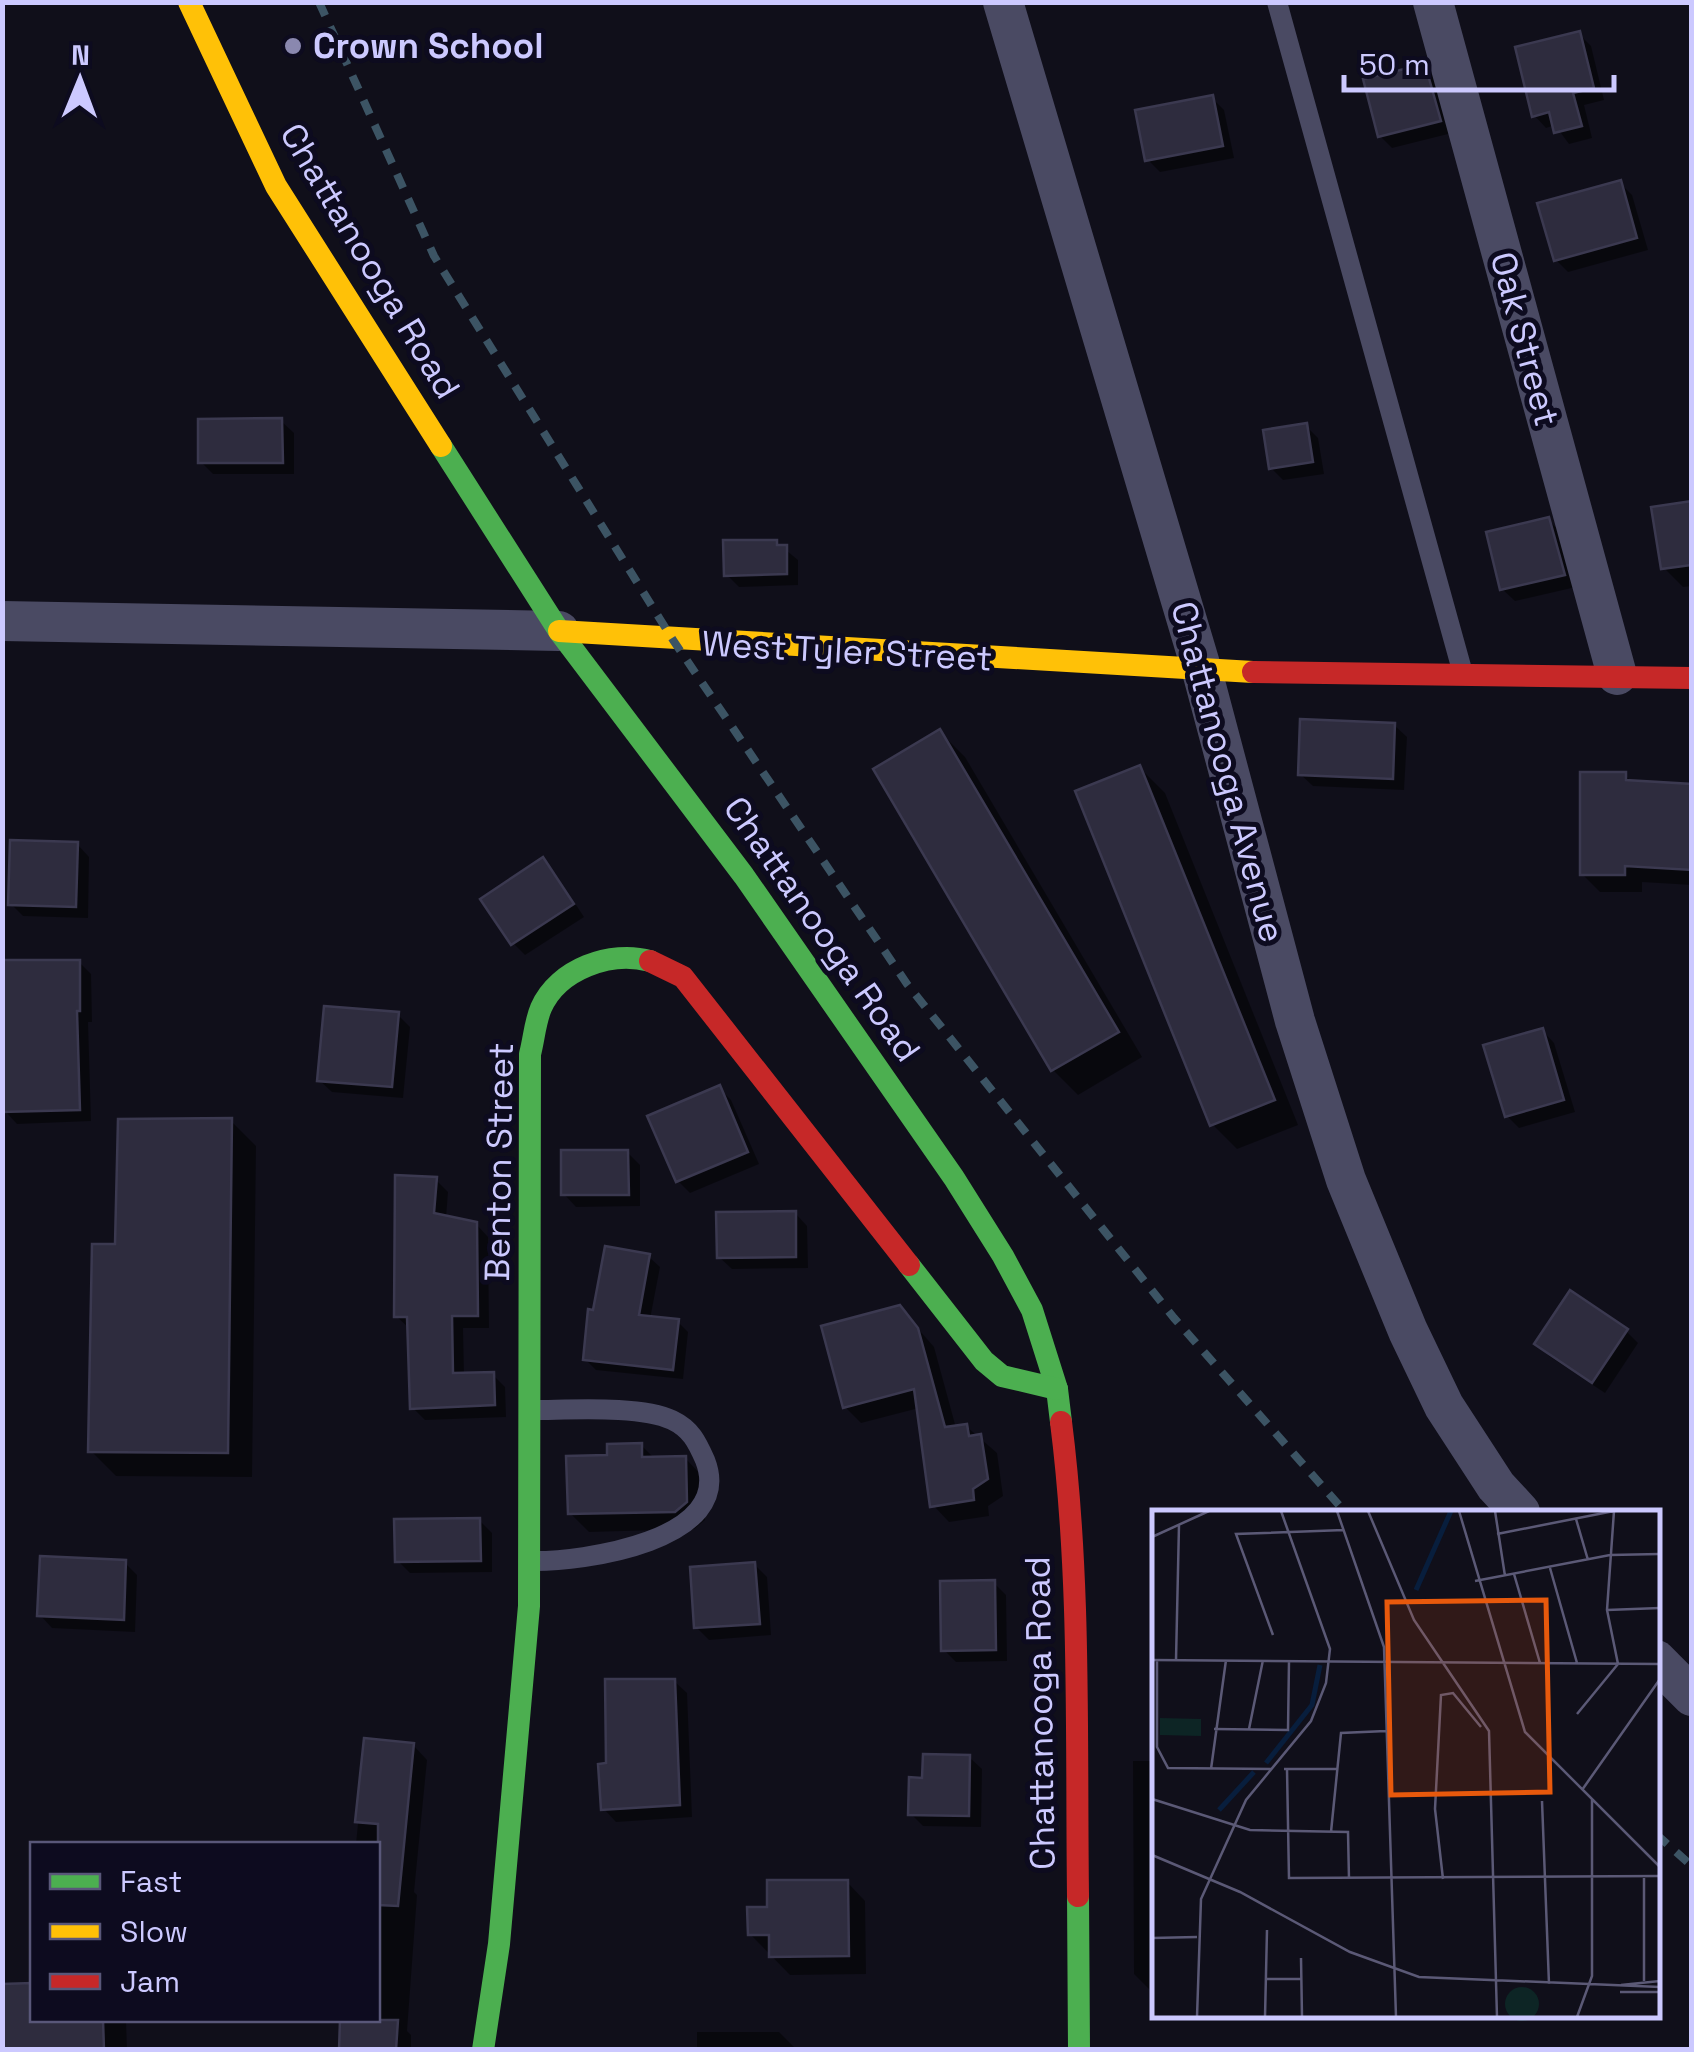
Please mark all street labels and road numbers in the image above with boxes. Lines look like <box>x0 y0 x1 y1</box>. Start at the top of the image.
street label: Chattanooga Road <box>270 115 470 407</box>
street label: Oak Street <box>1481 247 1569 431</box>
street label: Chattanooga Avenue <box>1161 597 1295 947</box>
street label: West Tyler Street <box>701 621 993 681</box>
street label: Chattanooga Road <box>714 788 930 1070</box>
street label: Benton Street <box>475 1042 523 1282</box>
street label: Chattanooga Road <box>1015 1556 1065 1870</box>

